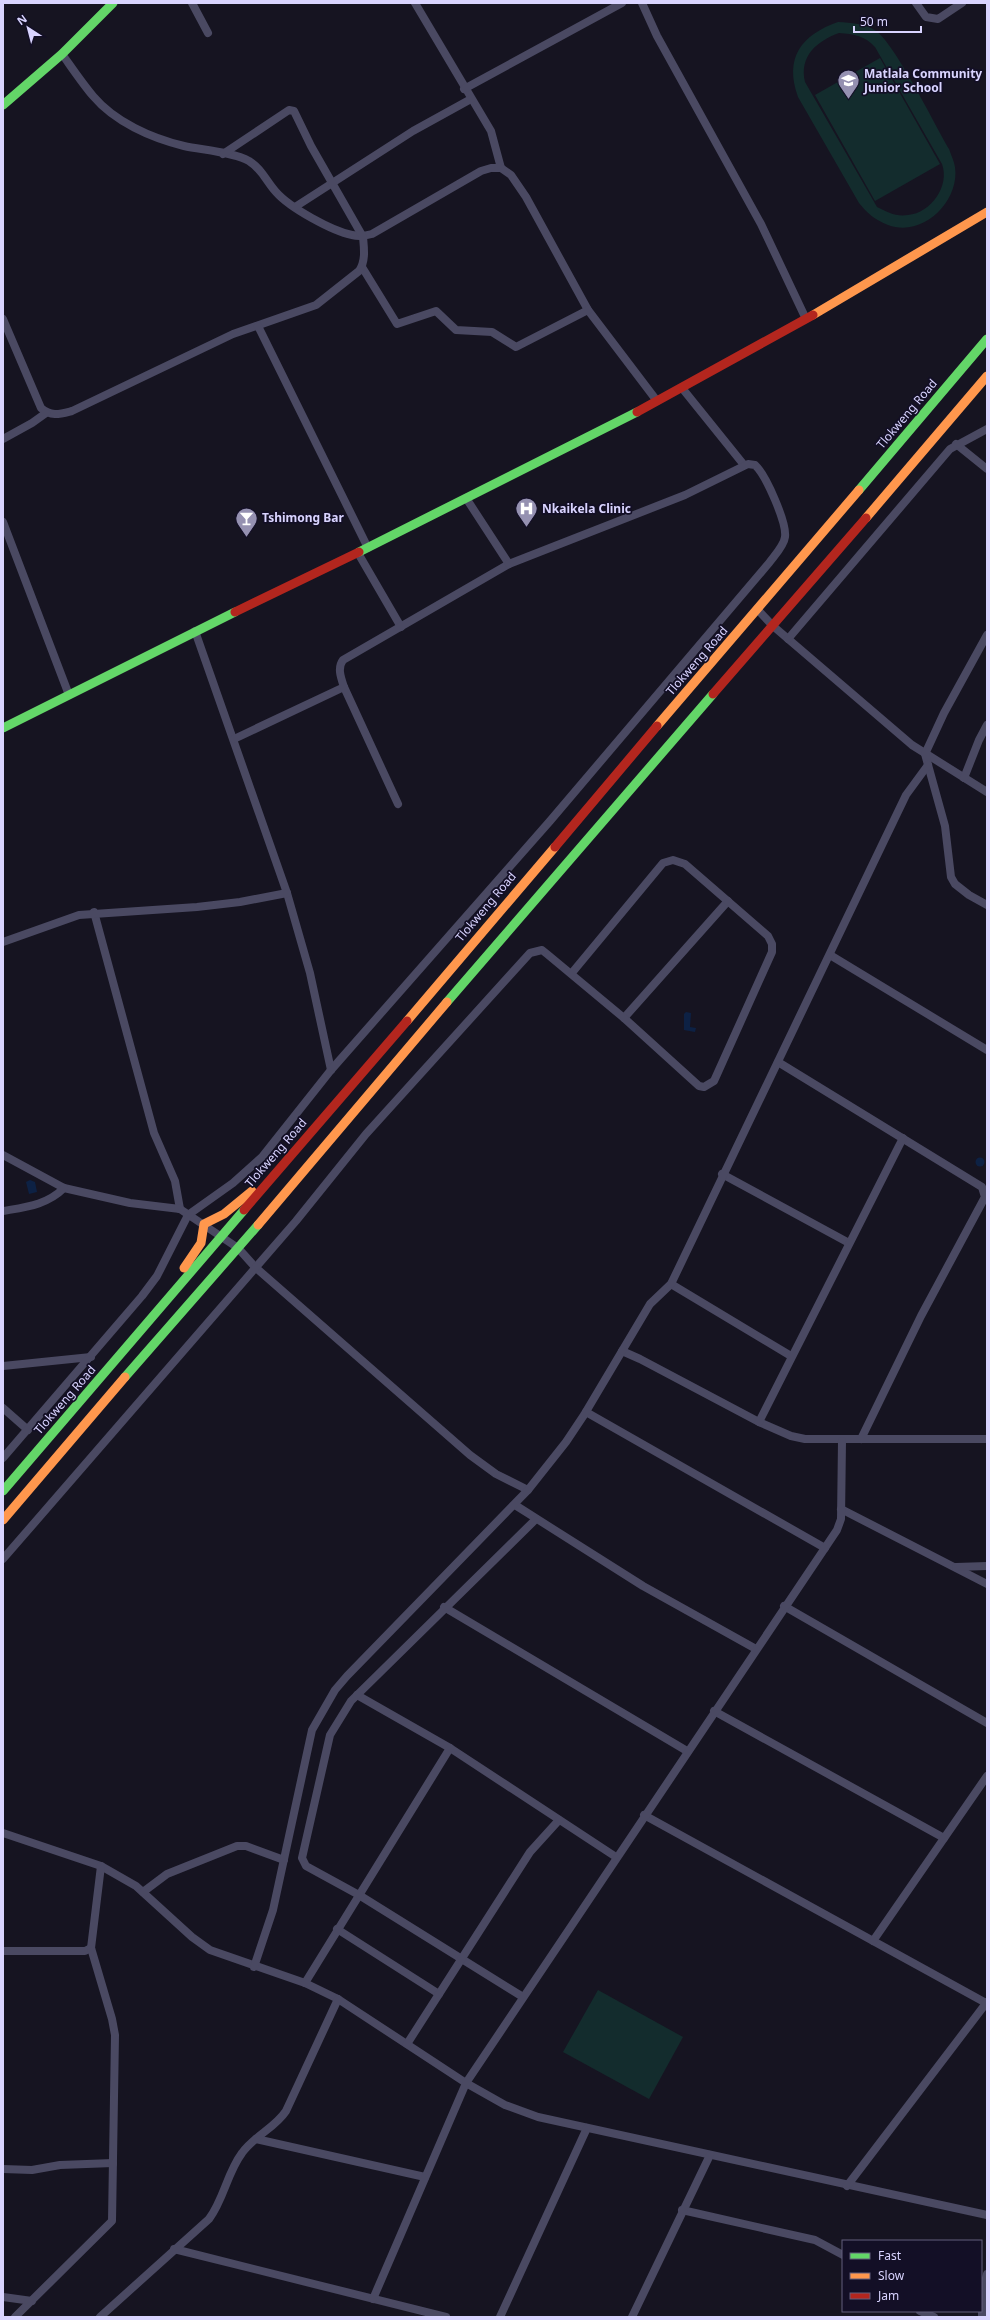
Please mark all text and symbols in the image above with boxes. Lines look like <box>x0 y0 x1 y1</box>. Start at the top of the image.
north arrow <box>8 8 48 48</box>
scale bar <box>854 8 921 34</box>
text: N <box>14 11 30 28</box>
text: 50 m <box>860 13 888 30</box>
place label: Matlala Community Junior School <box>863 65 982 96</box>
school or university icon: Matlala Community Junior School <box>835 68 861 101</box>
street label: Tlokweng Road <box>872 375 941 452</box>
hospital icon: Nkaikela Clinic <box>514 496 540 529</box>
place label: Nkaikela Clinic <box>542 500 631 517</box>
bar icon: Tshimong Bar <box>233 505 259 538</box>
place label: Tshimong Bar <box>262 509 344 526</box>
street label: Tlokweng Road <box>662 622 731 699</box>
street label: Tlokweng Road <box>451 868 520 945</box>
street label: Tlokweng Road <box>241 1114 310 1191</box>
street label: Tlokweng Road <box>30 1361 99 1438</box>
legend <box>842 2240 982 2312</box>
text: Fast <box>878 2247 902 2264</box>
text: Slow <box>878 2267 905 2284</box>
text: Jam <box>877 2287 899 2304</box>

